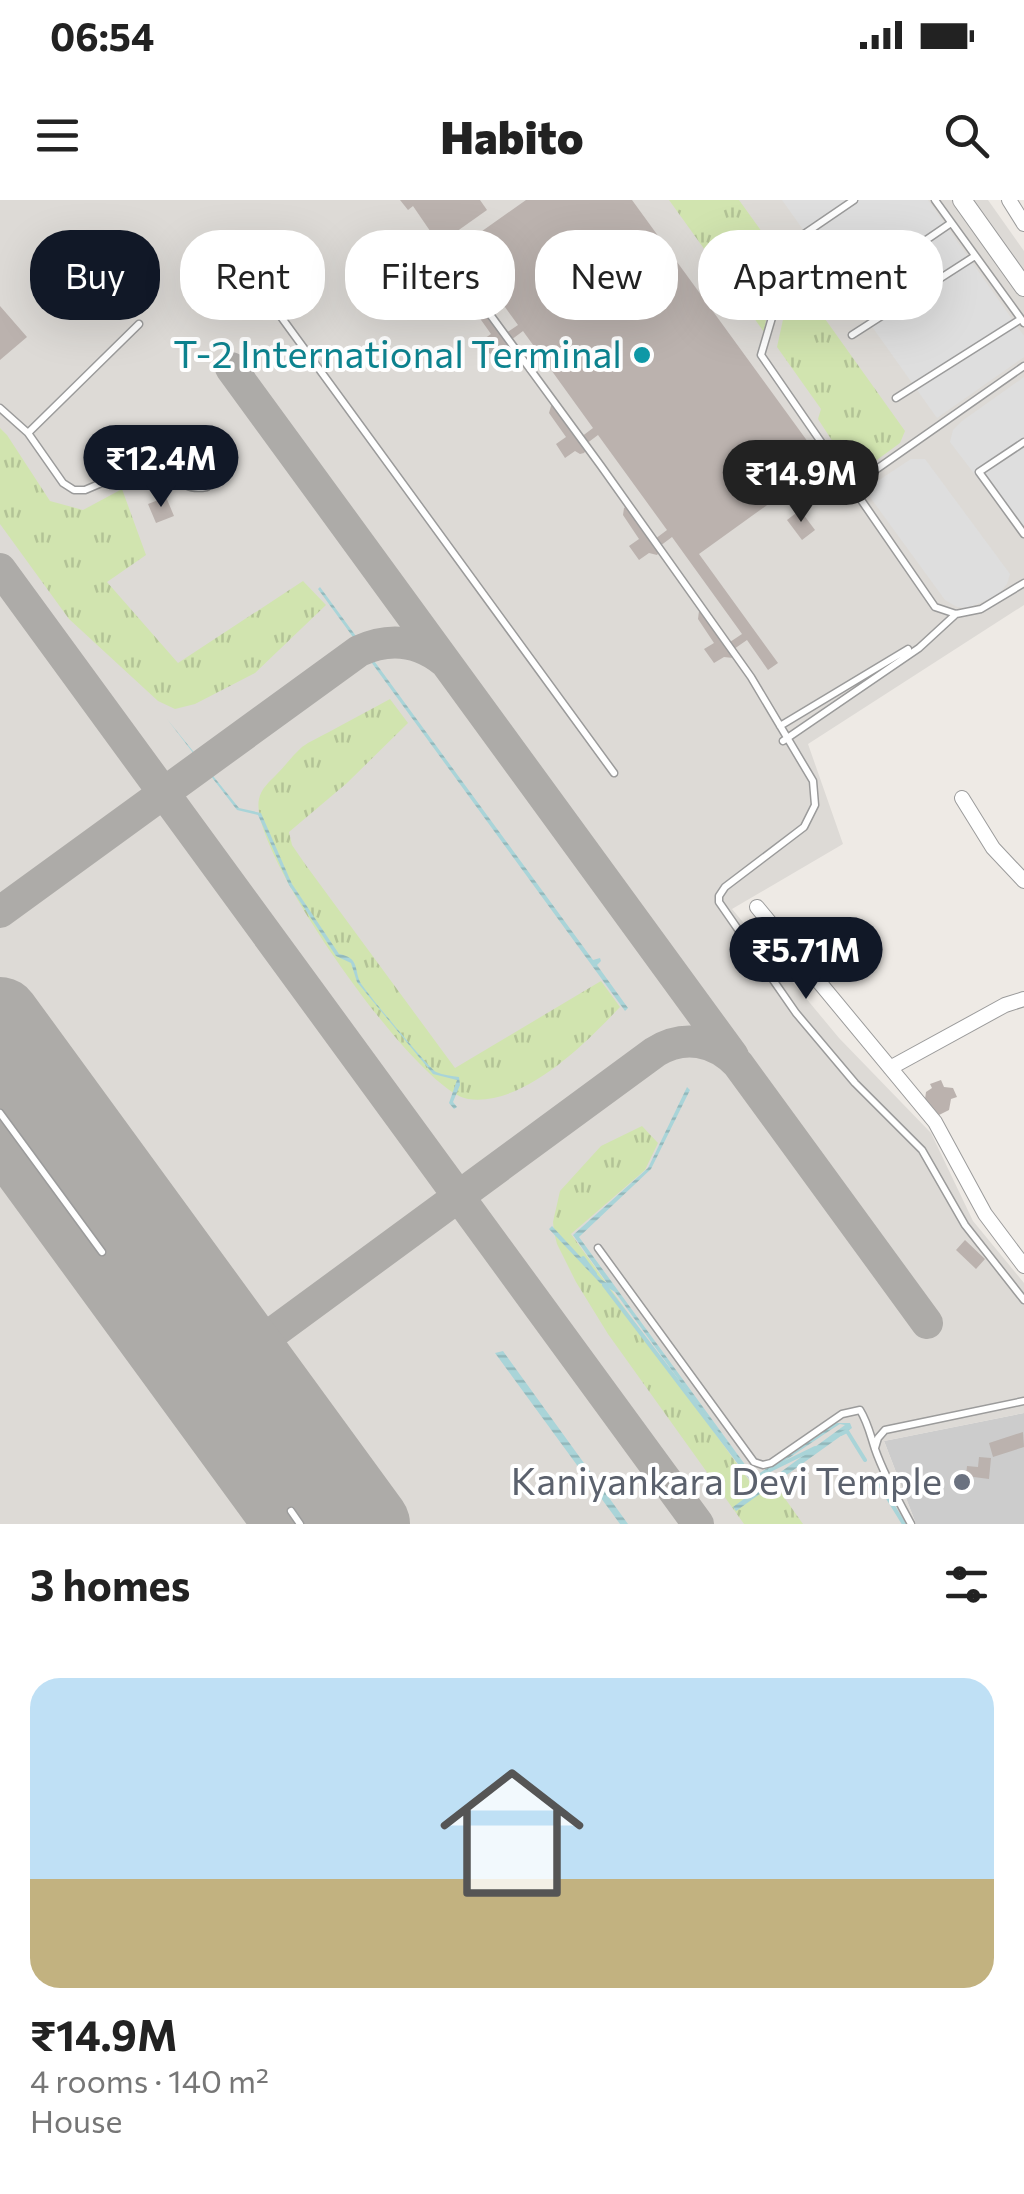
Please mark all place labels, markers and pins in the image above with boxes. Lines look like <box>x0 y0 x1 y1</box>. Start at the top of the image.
place label: T-2 International Terminal <box>173 329 622 376</box>
marker: T-2 International Terminal <box>631 344 653 366</box>
pin: ₹12.4M <box>80 425 242 510</box>
pin: ₹14.9M <box>720 440 882 525</box>
pin: ₹5.71M <box>725 917 887 1002</box>
place label: Kaniyankara Devi Temple <box>511 1456 942 1503</box>
marker: Kaniyankara Devi Temple <box>951 1471 973 1493</box>

